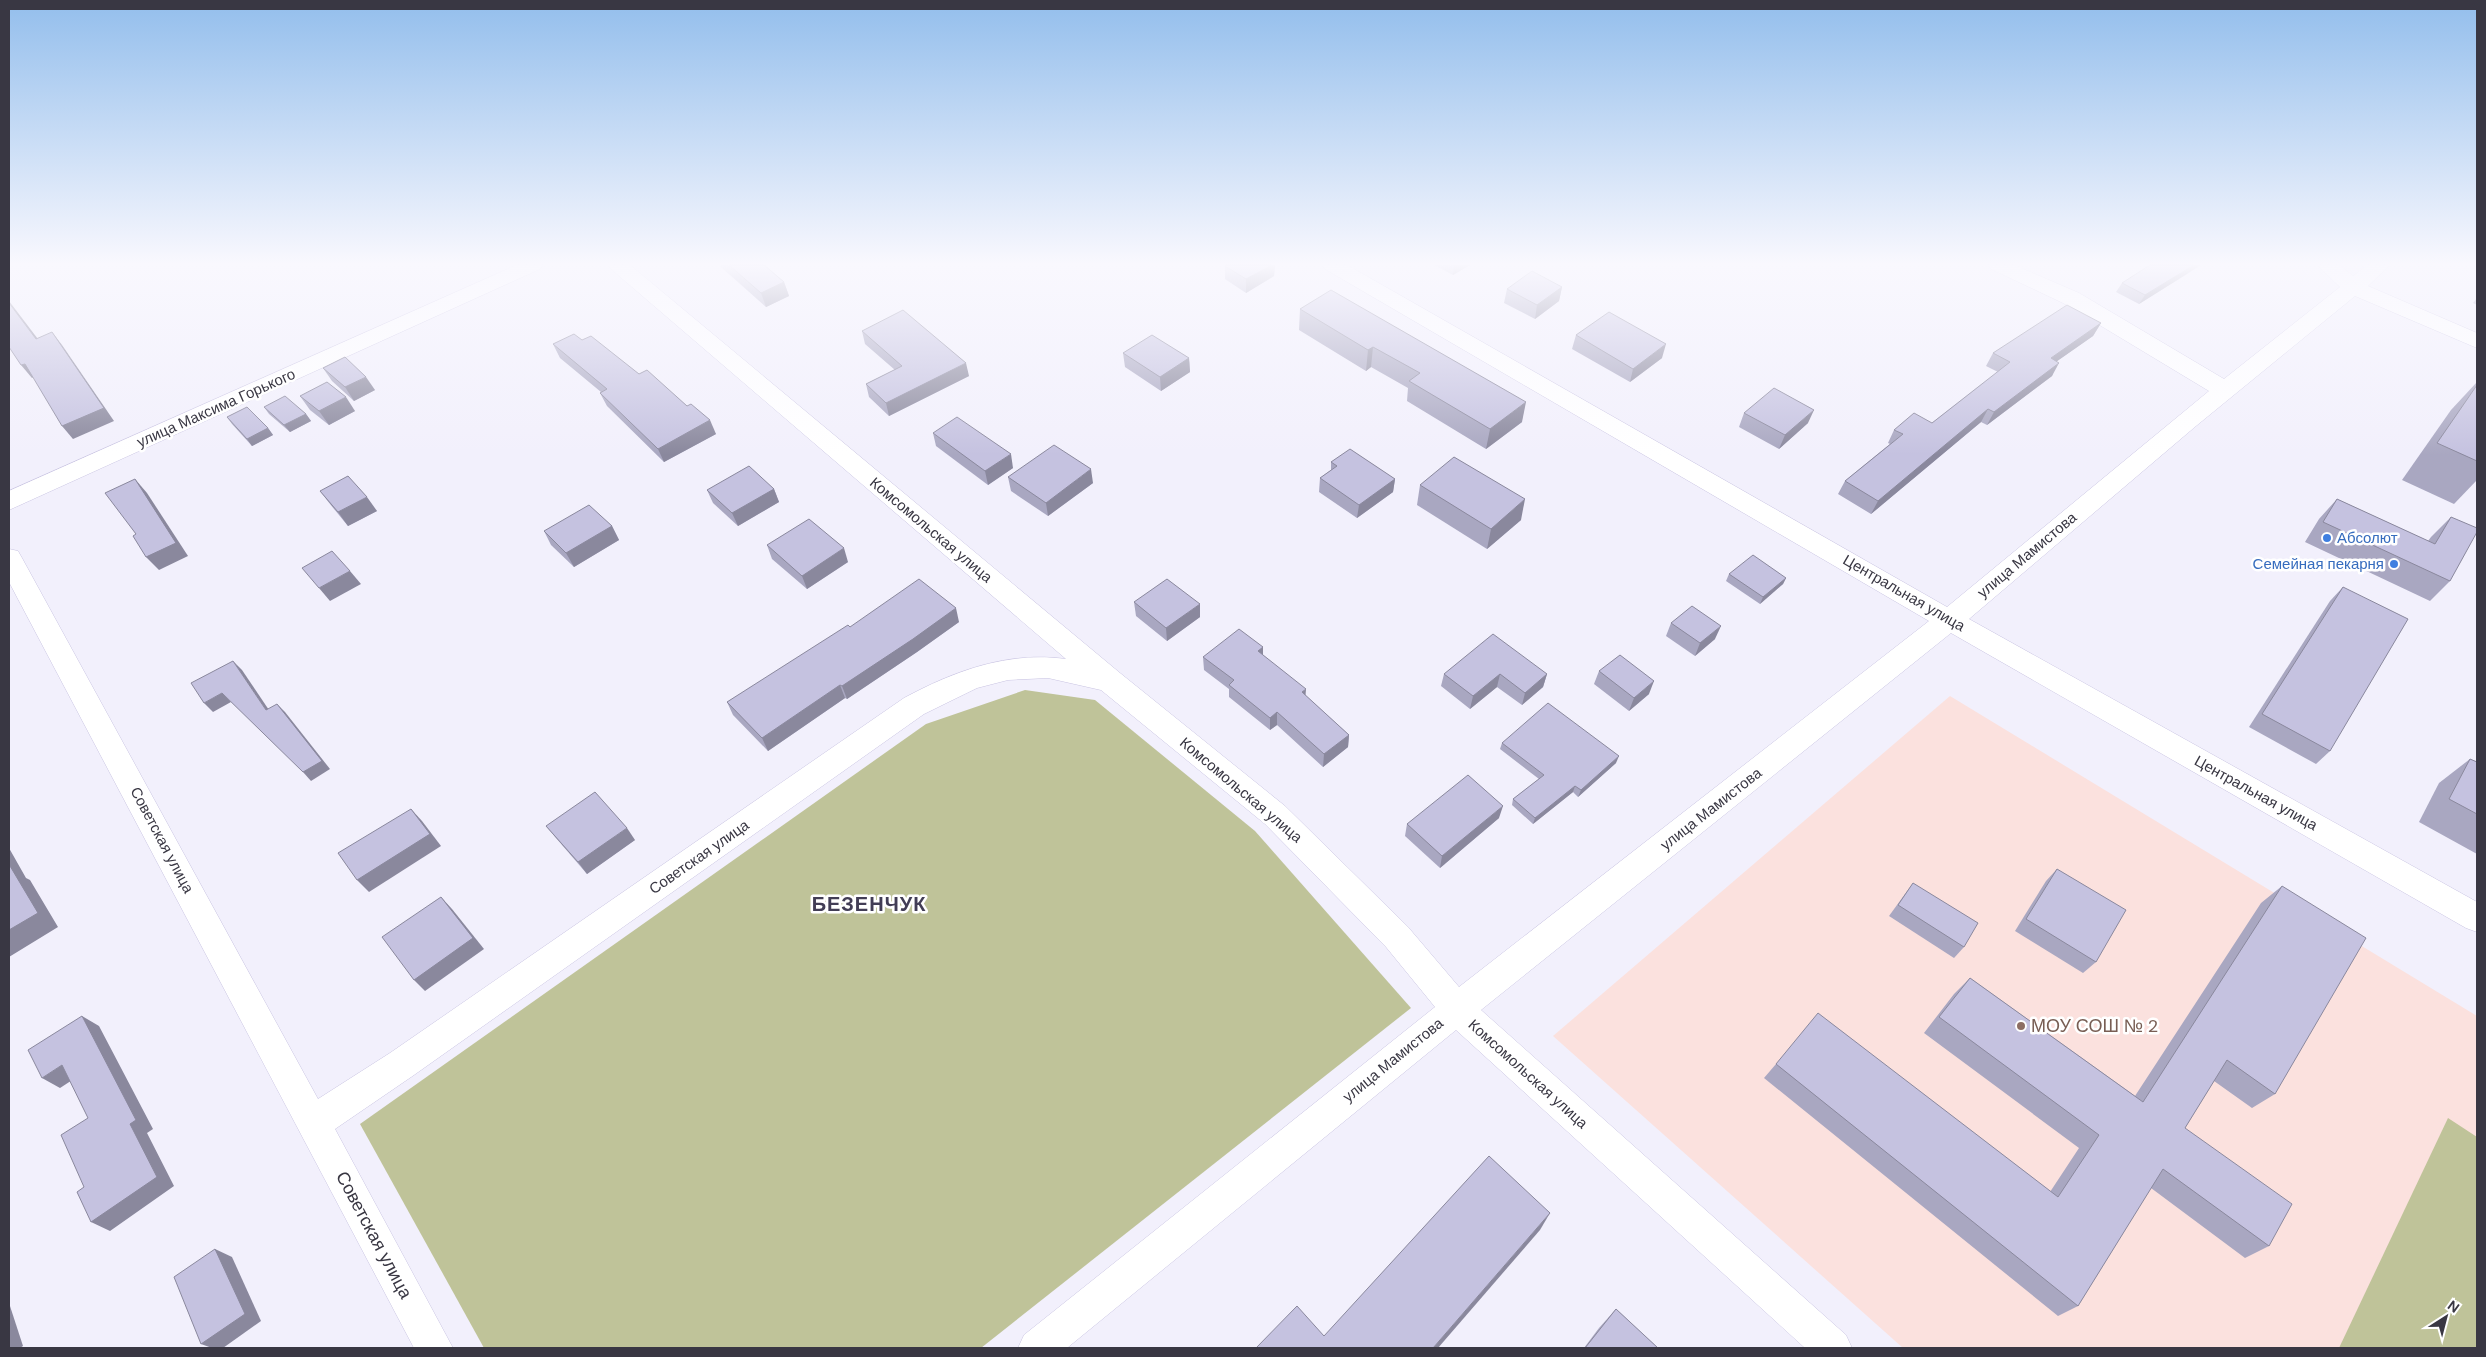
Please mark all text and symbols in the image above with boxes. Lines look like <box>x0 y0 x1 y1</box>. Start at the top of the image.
street label: улица Максима Горького <box>134 364 298 452</box>
street label: Комсомольская улица <box>865 473 997 588</box>
street label: улица Мамистова <box>1973 507 2081 602</box>
place label: Абсолют <box>2337 528 2398 548</box>
marker: Абсолют <box>2321 532 2333 544</box>
street label: Центральная улица <box>1839 550 1969 636</box>
place label: Семейная пекарня <box>2253 554 2384 574</box>
marker: Семейная пекарня <box>2388 558 2400 570</box>
street label: Комсомольская улица <box>1175 733 1307 848</box>
street label: Центральная улица <box>2191 751 2322 835</box>
street label: улица Мамистова <box>1656 763 1766 855</box>
street label: Советская улица <box>126 783 199 897</box>
street label: Советская улица <box>645 815 753 899</box>
district label: БЕЗЕНЧУК <box>812 891 926 917</box>
street label: улица Мамистова <box>1339 1013 1448 1107</box>
place label: МОУ СОШ № 2 <box>2031 1014 2158 1038</box>
street label: Комсомольская улица <box>1464 1015 1593 1134</box>
marker: МОУ СОШ № 2 <box>2015 1020 2027 1032</box>
street label: Советская улица <box>330 1167 418 1304</box>
north arrow <box>2421 1292 2471 1342</box>
text: N <box>2444 1296 2463 1317</box>

